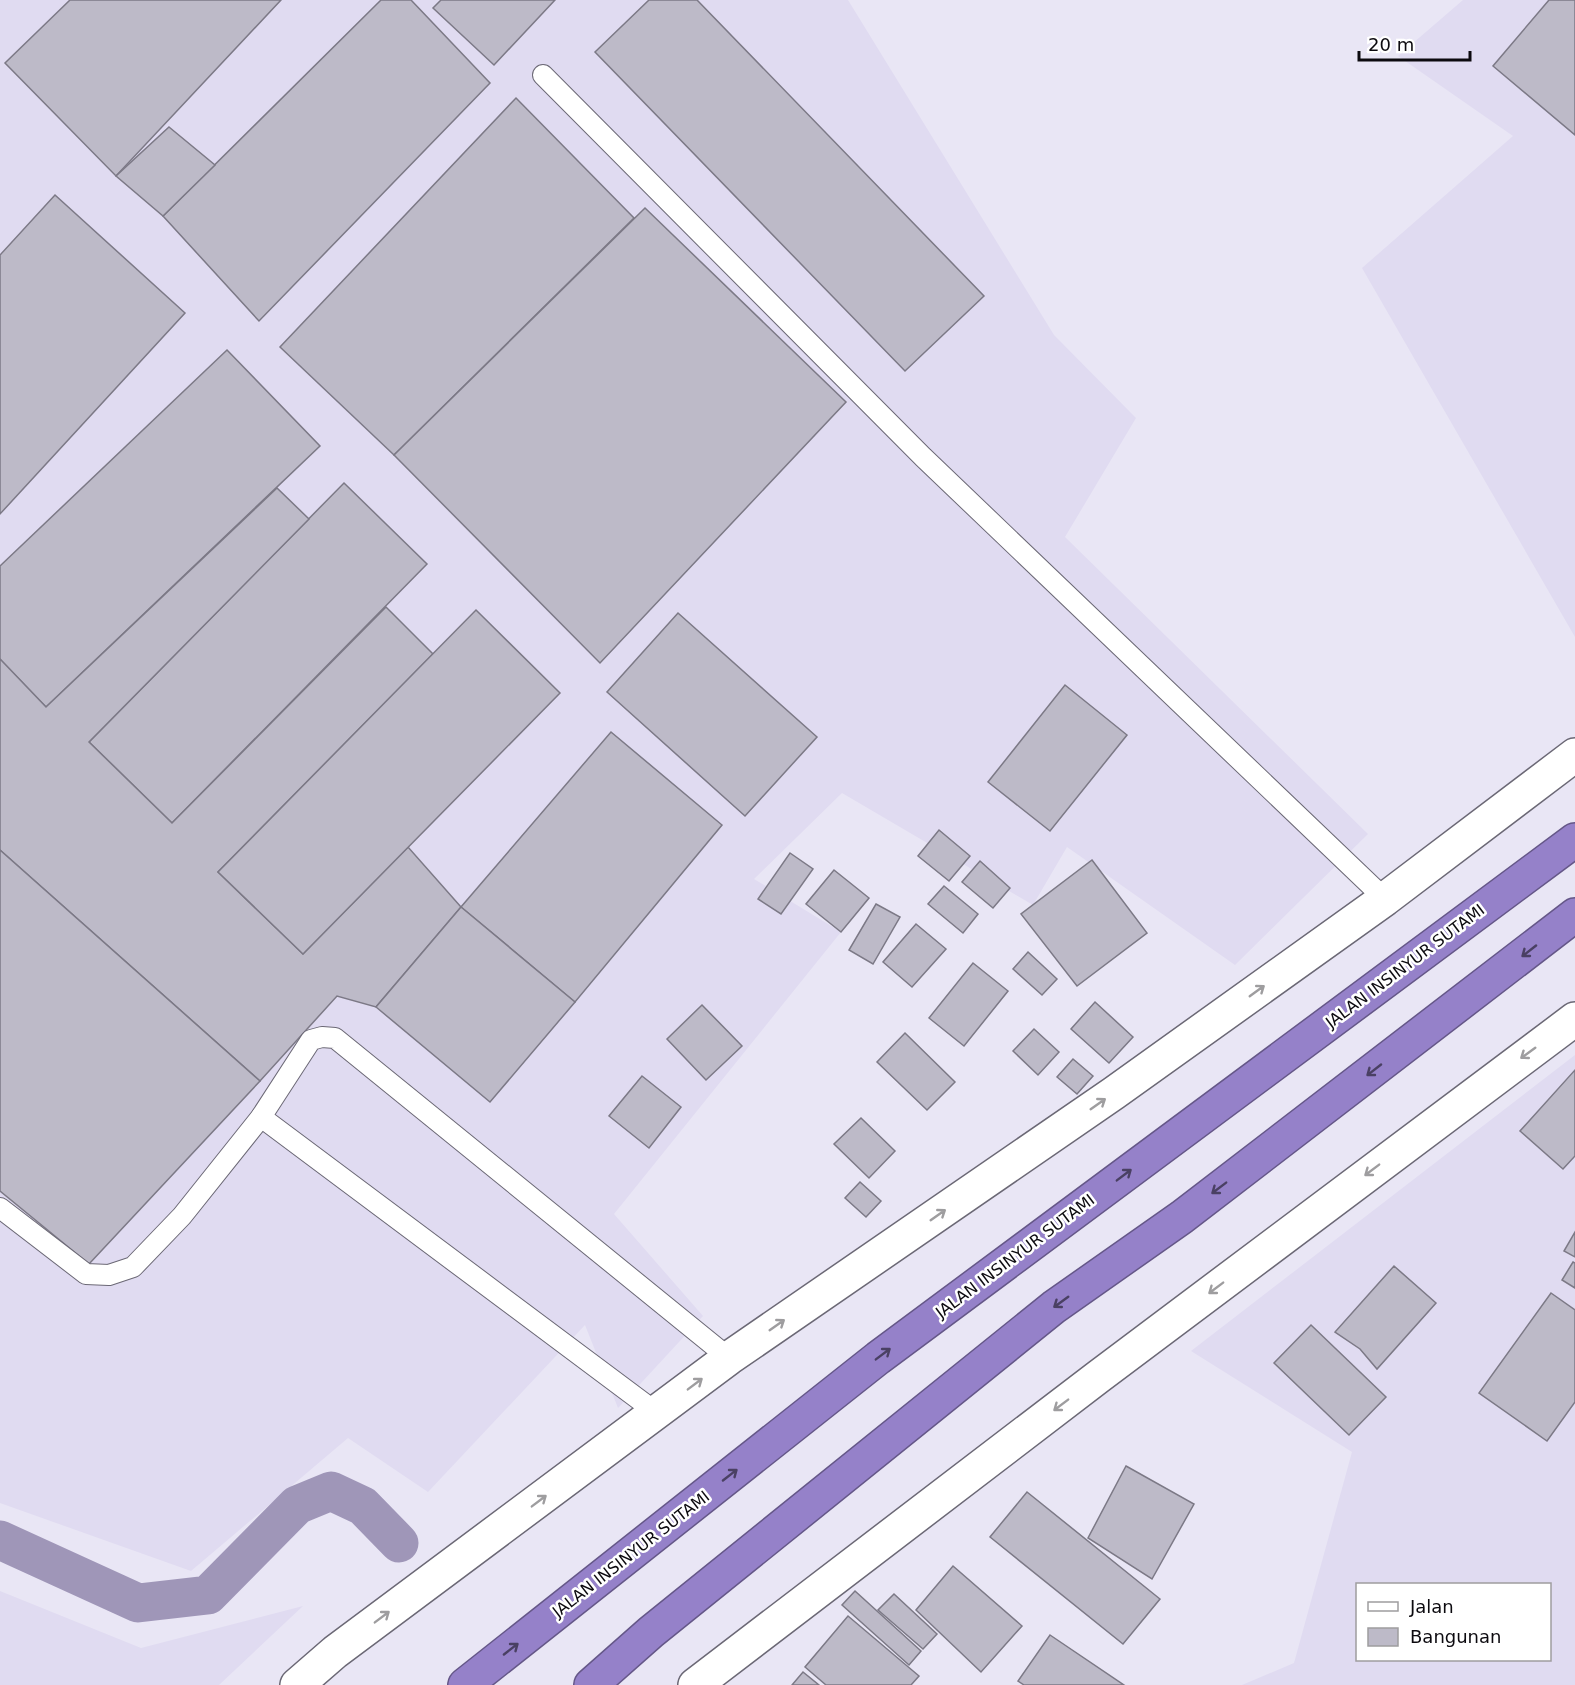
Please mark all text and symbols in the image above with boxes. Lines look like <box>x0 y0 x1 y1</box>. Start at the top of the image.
scale bar <box>1359 24 1470 62</box>
text: 20 m <box>1368 34 1414 55</box>
street label: JALAN INSINYUR SUTAMI <box>1321 900 1488 1032</box>
one-way arrow <box>1521 944 1537 957</box>
one-way arrow <box>1249 984 1265 997</box>
one-way arrow <box>1520 1047 1536 1059</box>
one-way arrow <box>1366 1063 1382 1076</box>
one-way arrow <box>1090 1098 1106 1110</box>
one-way arrow <box>1364 1164 1380 1177</box>
one-way arrow <box>1115 1169 1131 1182</box>
one-way arrow <box>1212 1182 1228 1194</box>
street label: JALAN INSINYUR SUTAMI <box>931 1190 1098 1322</box>
one-way arrow <box>929 1208 946 1221</box>
one-way arrow <box>1209 1281 1225 1294</box>
one-way arrow <box>1054 1296 1070 1308</box>
one-way arrow <box>769 1319 785 1331</box>
one-way arrow <box>874 1348 890 1361</box>
one-way arrow <box>687 1378 703 1391</box>
one-way arrow <box>1053 1399 1069 1412</box>
one-way arrow <box>722 1469 738 1482</box>
street label: JALAN INSINYUR SUTAMI <box>548 1487 713 1622</box>
one-way arrow <box>530 1494 546 1507</box>
legend <box>1356 1583 1551 1661</box>
text: Jalan <box>1409 1596 1454 1617</box>
one-way arrow <box>374 1611 390 1623</box>
text: Bangunan <box>1410 1626 1501 1647</box>
one-way arrow <box>503 1642 519 1655</box>

